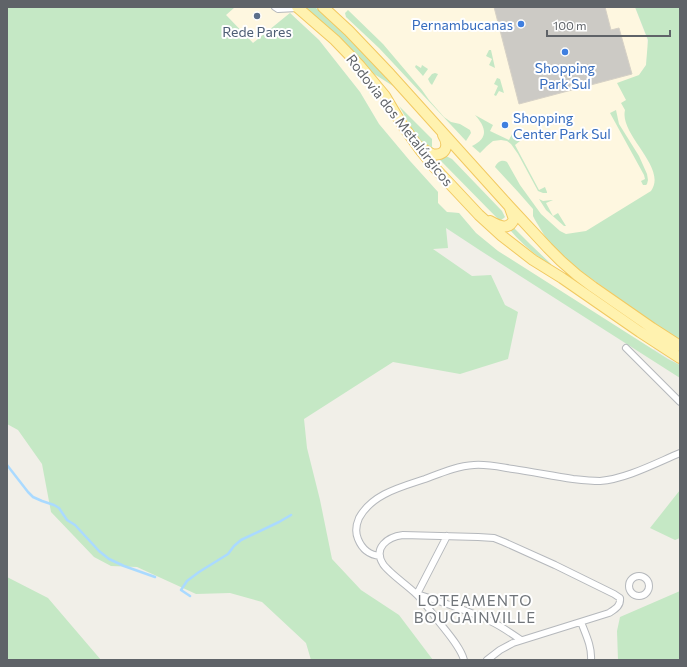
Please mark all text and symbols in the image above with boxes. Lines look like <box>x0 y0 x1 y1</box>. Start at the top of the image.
marker: Rede Pares <box>252 11 262 21</box>
scale bar <box>547 12 670 38</box>
place label: Pernambucanas <box>412 16 513 33</box>
text: 100 m <box>553 18 587 32</box>
marker: Pernambucanas <box>516 19 526 29</box>
place label: Rede Pares <box>222 23 292 40</box>
marker: Shopping Park Sul <box>560 47 570 57</box>
street label: Rodovia dos Metalúrgicos <box>343 51 457 189</box>
place label: Shopping Park Sul <box>535 59 596 92</box>
place label: Shopping Center Park Sul <box>513 109 611 142</box>
marker: Shopping Center Park Sul <box>500 120 510 130</box>
district label: LOTEAMENTO BOUGAINVILLE <box>414 591 536 626</box>

